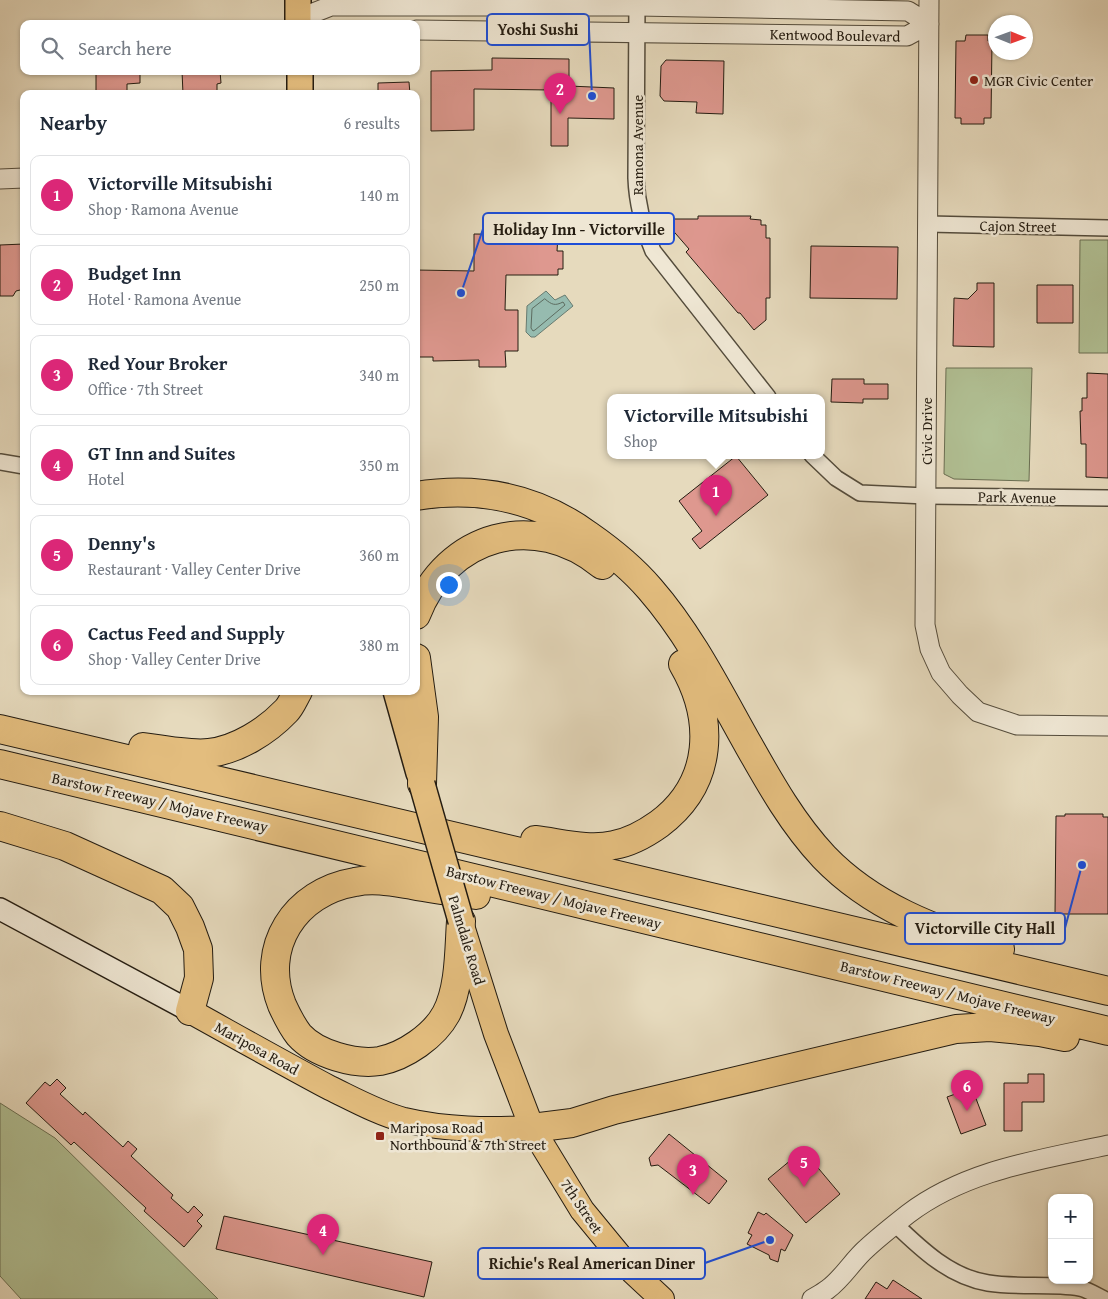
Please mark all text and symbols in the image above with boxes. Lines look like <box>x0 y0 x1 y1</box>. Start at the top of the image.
callout: Yoshi Sushi <box>487 14 589 45</box>
north arrow <box>988 15 1033 60</box>
text: Yoshi Sushi <box>497 17 579 41</box>
search box <box>20 20 420 75</box>
street label: Kentwood Boulevard <box>770 23 900 47</box>
icon: search <box>38 34 66 62</box>
text: Search here <box>78 34 172 62</box>
place label: MGR Civic Center <box>984 70 1093 91</box>
pin: 2 <box>544 73 576 114</box>
marker: MGR Civic Center <box>968 74 980 86</box>
street label: Ramona Avenue <box>627 95 648 195</box>
text: Nearby <box>40 107 107 138</box>
text: 6 results <box>343 111 400 135</box>
text: Victorville Mitsubishi <box>88 169 272 197</box>
text: 1 <box>53 183 61 207</box>
text: 140 m <box>359 183 399 207</box>
text: Shop · Ramona Avenue <box>88 197 239 221</box>
callout: Holiday Inn - Victorville <box>483 213 674 244</box>
street label: Cajon Street <box>980 215 1057 237</box>
text: Holiday Inn - Victorville <box>493 217 665 241</box>
text: Budget Inn <box>88 259 181 287</box>
text: 2 <box>53 273 61 297</box>
text: 250 m <box>359 273 399 297</box>
text: Hotel · Ramona Avenue <box>88 287 241 311</box>
text: Red Your Broker <box>88 349 228 377</box>
text: 3 <box>53 363 61 387</box>
text: 340 m <box>359 363 399 387</box>
text: Office · 7th Street <box>88 377 203 401</box>
popup <box>607 394 825 459</box>
street label: Civic Drive <box>916 397 937 465</box>
text: Victorville Mitsubishi <box>624 401 808 429</box>
text: Shop <box>624 429 657 453</box>
text: GT Inn and Suites <box>88 439 235 467</box>
text: 4 <box>53 453 61 477</box>
text: 350 m <box>359 453 399 477</box>
text: Hotel <box>88 467 124 491</box>
pin: 1 <box>700 475 732 516</box>
street label: Park Avenue <box>978 486 1056 508</box>
text: Denny's <box>88 529 155 557</box>
text: 5 <box>53 543 61 567</box>
text: 360 m <box>359 543 399 567</box>
text: Restaurant · Valley Center Drive <box>88 557 301 581</box>
your location <box>436 572 462 598</box>
text: Cactus Feed and Supply <box>88 619 285 647</box>
text: 6 <box>53 633 61 657</box>
text: 380 m <box>359 633 399 657</box>
text: Shop · Valley Center Drive <box>88 647 261 671</box>
street label: Barstow Freeway / Mojave Freeway <box>50 767 271 837</box>
street label: Barstow Freeway / Mojave Freeway <box>444 860 664 934</box>
street label: Palmdale Road <box>443 893 491 987</box>
callout: Victorville City Hall <box>905 913 1065 944</box>
text: Victorville City Hall <box>915 916 1055 940</box>
street label: Barstow Freeway / Mojave Freeway <box>838 955 1058 1029</box>
street label: Mariposa Road <box>211 1016 303 1080</box>
pin: 6 <box>951 1070 983 1111</box>
place label: Mariposa Road Northbound & 7th Street <box>390 1117 547 1155</box>
marker: Mariposa Road Northbound & 7th Street <box>374 1130 386 1142</box>
pin: 5 <box>788 1146 820 1187</box>
pin: 3 <box>677 1154 709 1195</box>
street label: 7th Street <box>556 1174 608 1238</box>
map controls <box>1048 1194 1093 1284</box>
button: + <box>1048 1194 1093 1239</box>
pin: 4 <box>307 1214 339 1255</box>
button: − <box>1048 1239 1093 1284</box>
callout: Richie's Real American Diner <box>478 1248 705 1279</box>
text: Richie's Real American Diner <box>489 1251 696 1275</box>

